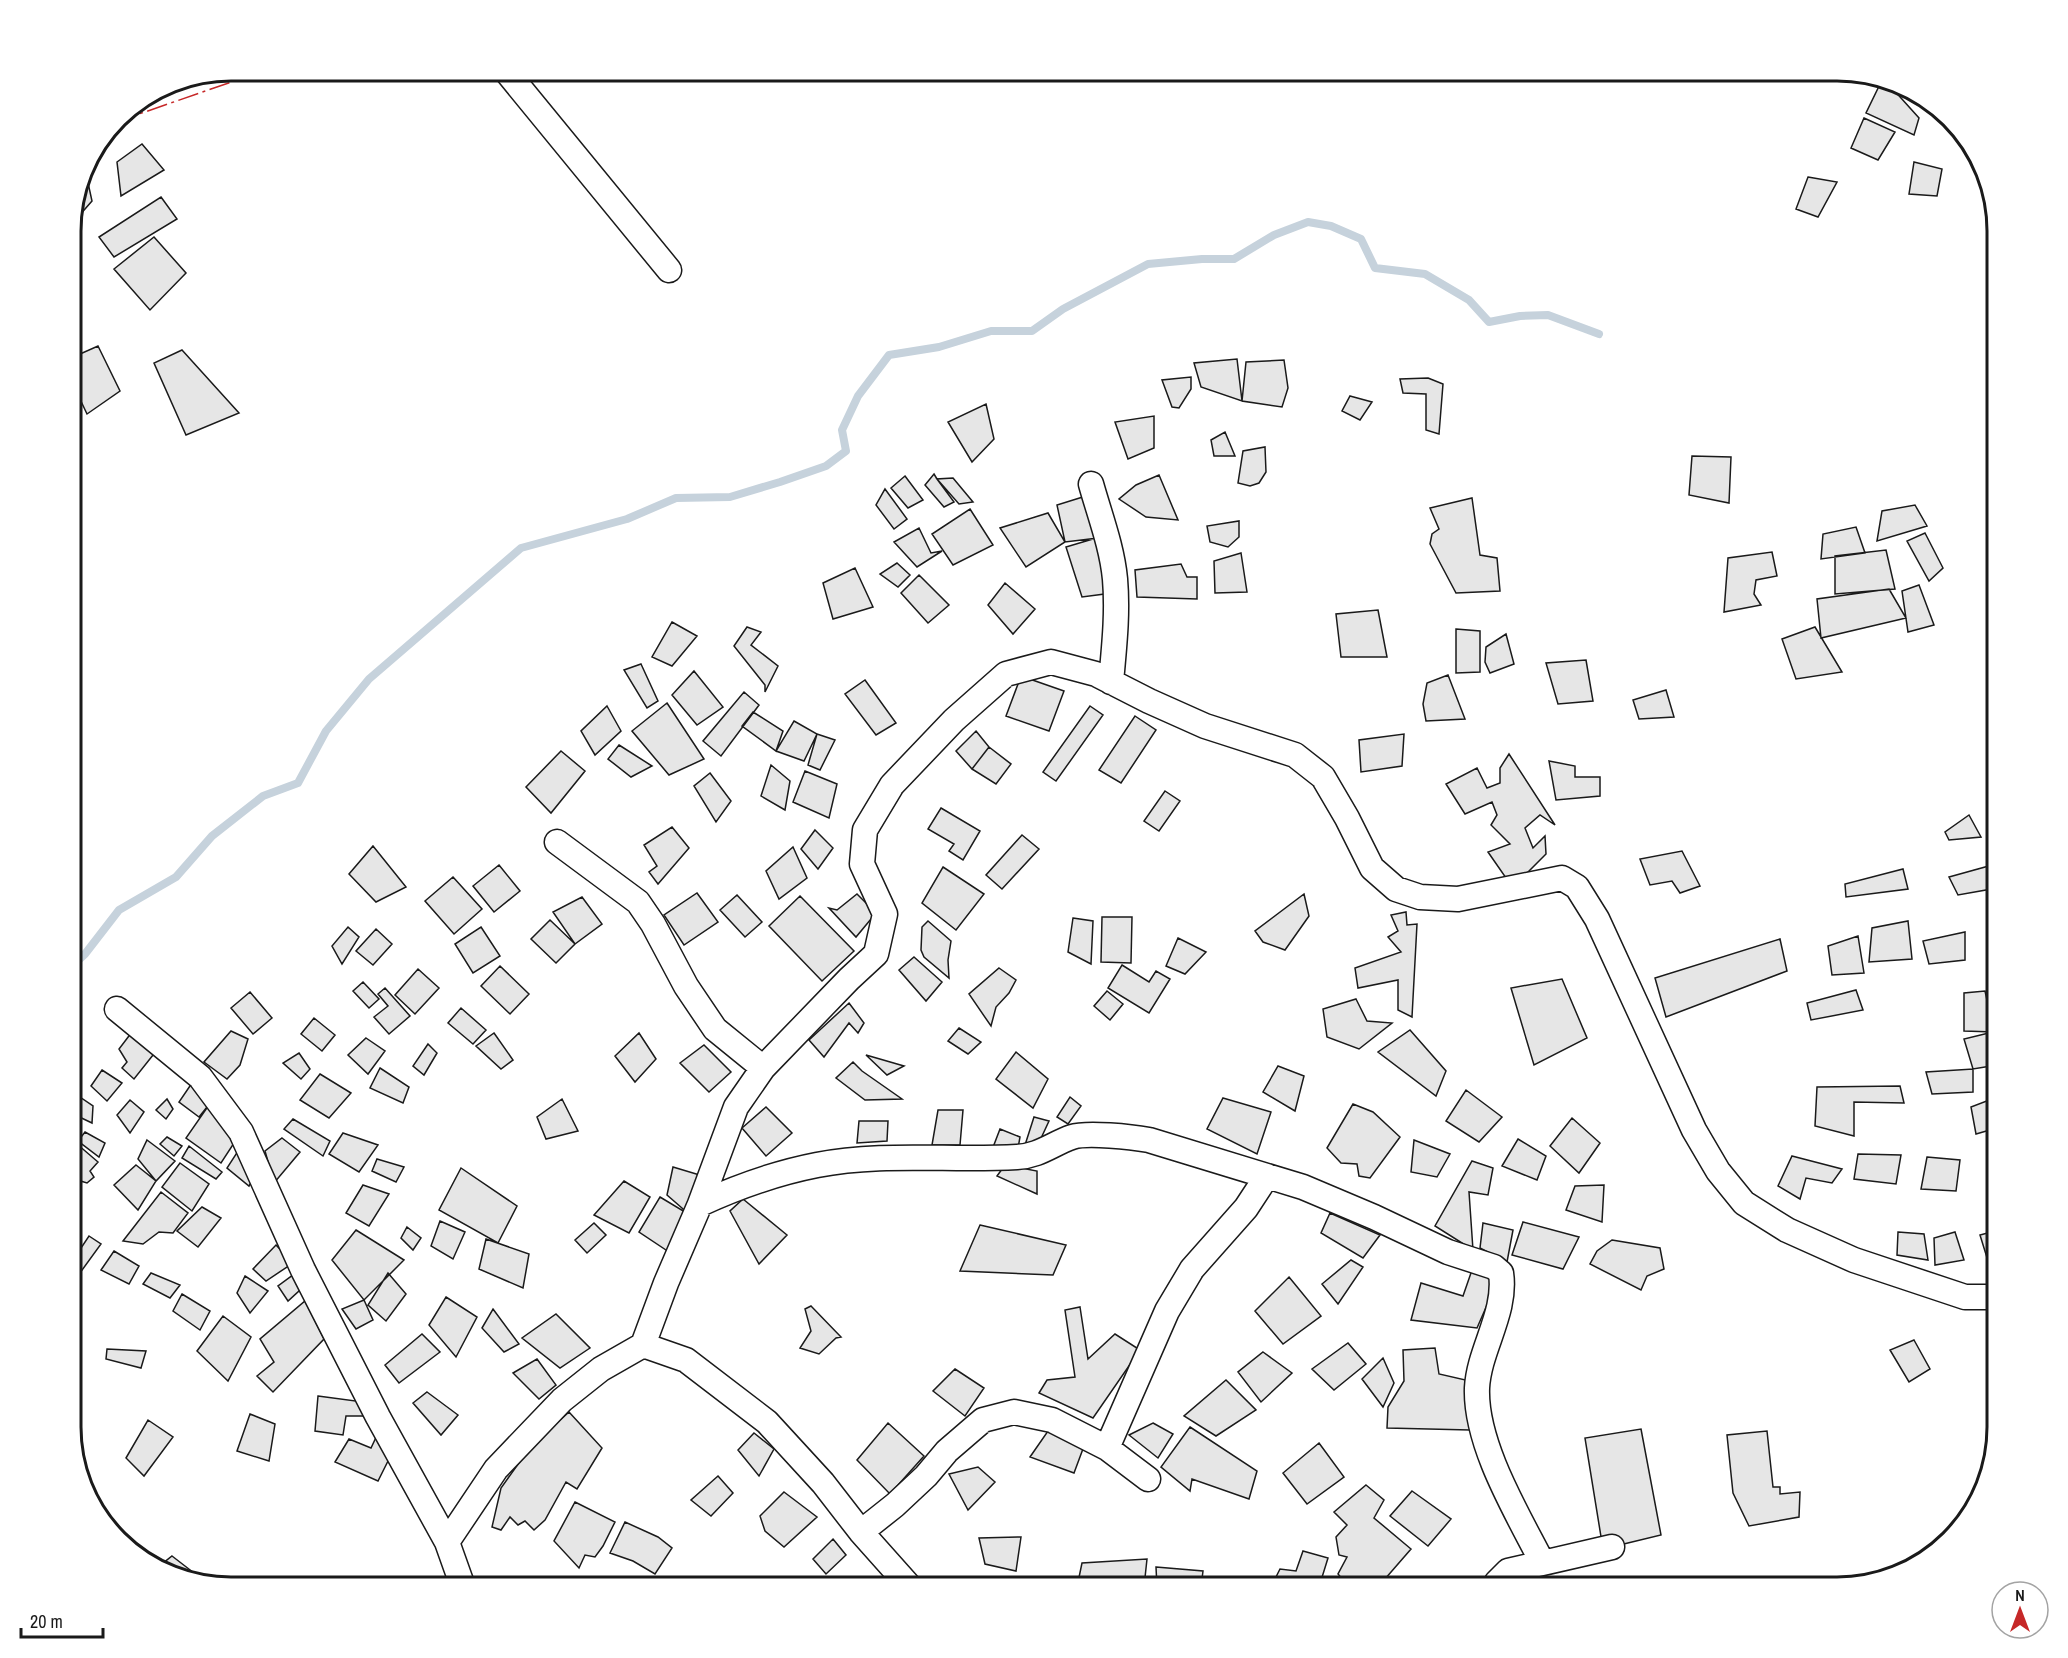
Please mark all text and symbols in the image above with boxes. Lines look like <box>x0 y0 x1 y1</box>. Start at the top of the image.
north arrow <box>1990 1580 2050 1640</box>
text: N <box>2015 1584 2025 1606</box>
scale bar <box>21 1601 104 1639</box>
text: 20 m <box>30 1609 63 1634</box>

